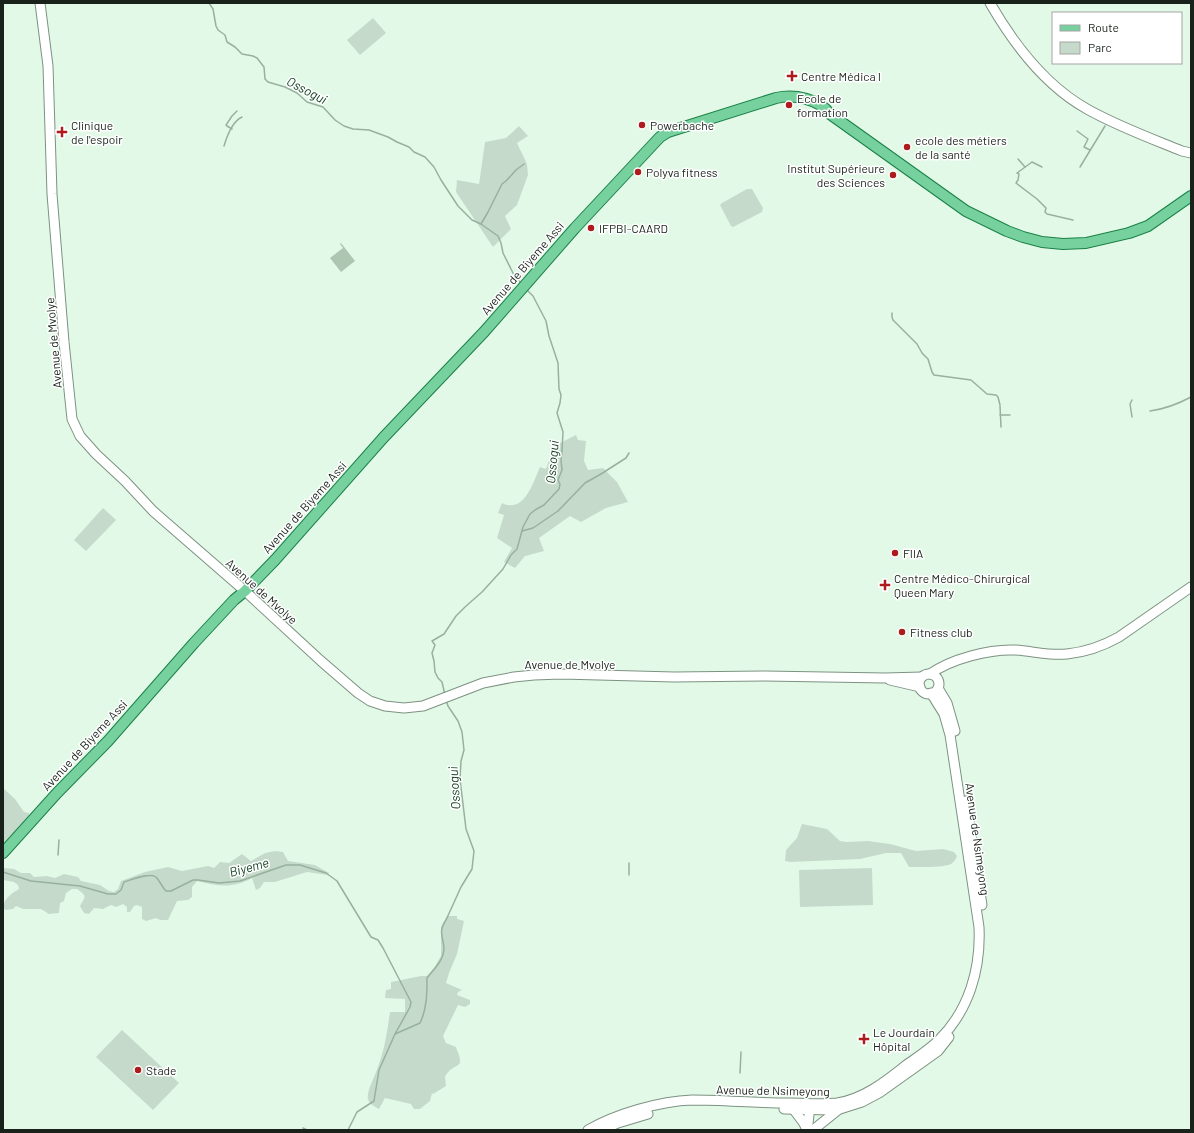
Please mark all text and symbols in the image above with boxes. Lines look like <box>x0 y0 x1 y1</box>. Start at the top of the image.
legend <box>1052 12 1182 64</box>
text: Route <box>1088 20 1119 34</box>
text: Parc <box>1088 40 1112 54</box>
place label: Centre Médica l <box>801 69 881 83</box>
marker: Centre Médica l <box>786 70 798 82</box>
water label: Ossogui <box>284 73 331 108</box>
place label: Ecole de formation <box>797 91 848 119</box>
marker: Ecole de formation <box>784 100 794 110</box>
place label: Clinique de l'espoir <box>71 118 123 146</box>
place label: Powerbache <box>650 118 714 132</box>
marker: Powerbache <box>637 120 647 130</box>
marker: Clinique de l'espoir <box>56 126 68 138</box>
place label: ecole des métiers de la santé <box>915 133 1007 161</box>
marker: ecole des métiers de la santé <box>902 142 912 152</box>
place label: Institut Supérieure des Sciences <box>787 161 885 189</box>
place label: Polyva fitness <box>646 165 718 179</box>
marker: Polyva fitness <box>633 167 643 177</box>
marker: Institut Supérieure des Sciences <box>888 170 898 180</box>
street label: Avenue de Biyeme Assi <box>478 219 566 317</box>
place label: IFPBI-CAARD <box>599 221 668 235</box>
marker: IFPBI-CAARD <box>586 223 596 233</box>
street label: Avenue de Mvolye <box>42 297 64 389</box>
water label: Ossogui <box>542 439 562 484</box>
street label: Avenue de Biyeme Assi <box>259 458 349 556</box>
place label: FIIA <box>903 546 923 560</box>
marker: FIIA <box>890 548 900 558</box>
street label: Avenue de Mvolye <box>224 555 300 627</box>
place label: Centre Médico-Chirurgical Queen Mary <box>894 571 1030 599</box>
marker: Centre Médico-Chirurgical Queen Mary <box>879 579 891 591</box>
place label: Fitness club <box>910 625 973 639</box>
marker: Fitness club <box>897 627 907 637</box>
street label: Avenue de Mvolye <box>525 657 616 671</box>
street label: Avenue de Biyeme Assi <box>38 697 130 793</box>
water label: Ossogui <box>444 765 463 810</box>
street label: Avenue de Nsimeyong <box>963 782 993 896</box>
water label: Biyeme <box>227 854 271 880</box>
place label: Le Jourdain Hôpital <box>873 1025 935 1053</box>
marker: Le Jourdain Hôpital <box>858 1033 870 1045</box>
place label: Stade <box>146 1063 176 1077</box>
marker: Stade <box>133 1065 143 1075</box>
street label: Avenue de Nsimeyong <box>716 1082 830 1098</box>

